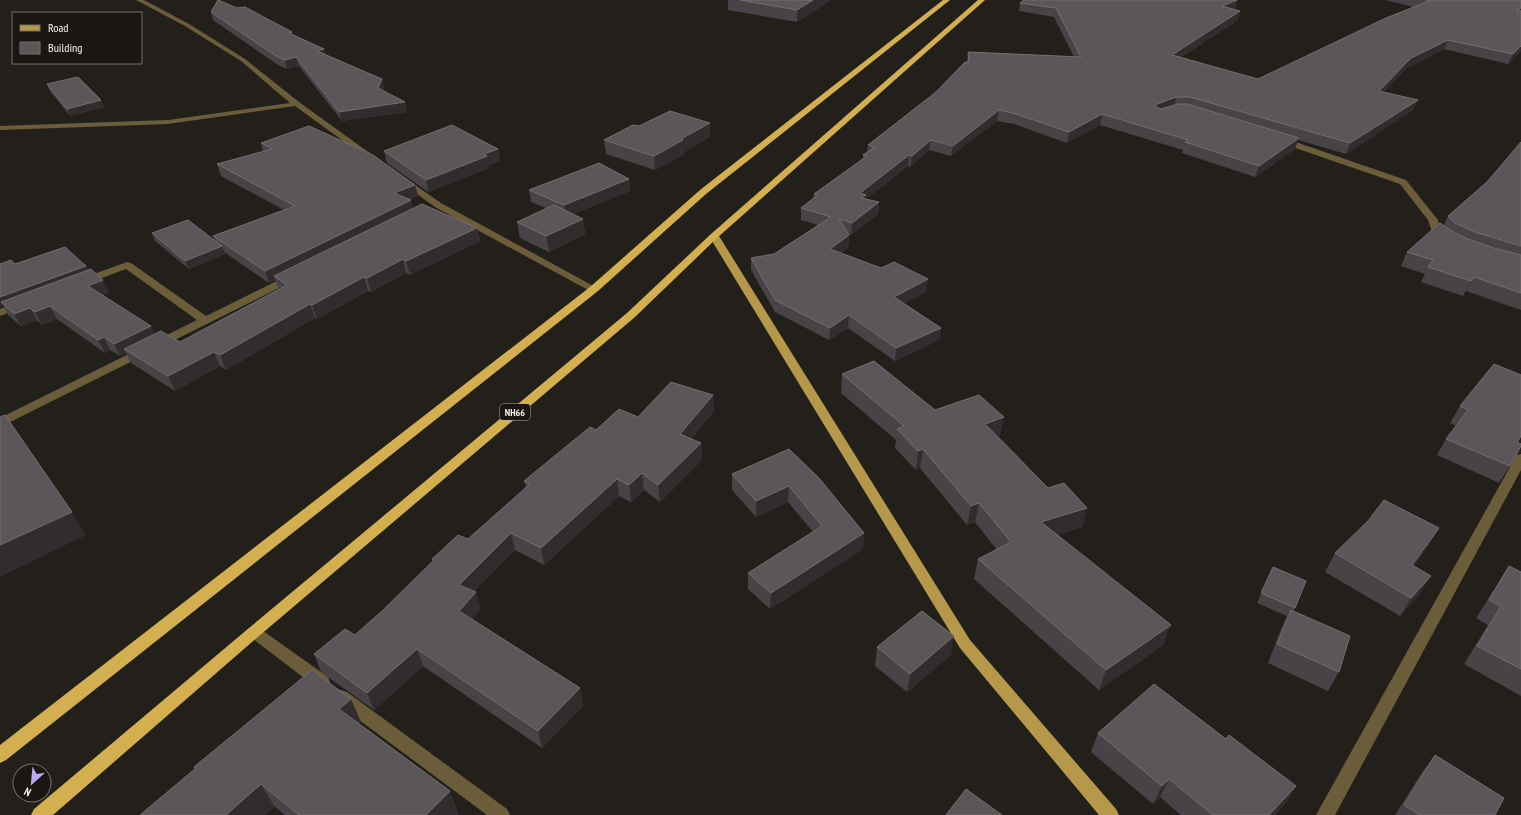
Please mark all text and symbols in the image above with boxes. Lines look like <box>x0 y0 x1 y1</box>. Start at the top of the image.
legend <box>12 12 142 64</box>
text: Road <box>48 20 68 35</box>
text: Building <box>48 40 83 55</box>
road number: NH66 <box>500 404 530 420</box>
north arrow <box>12 763 52 803</box>
text: N <box>22 784 33 799</box>

